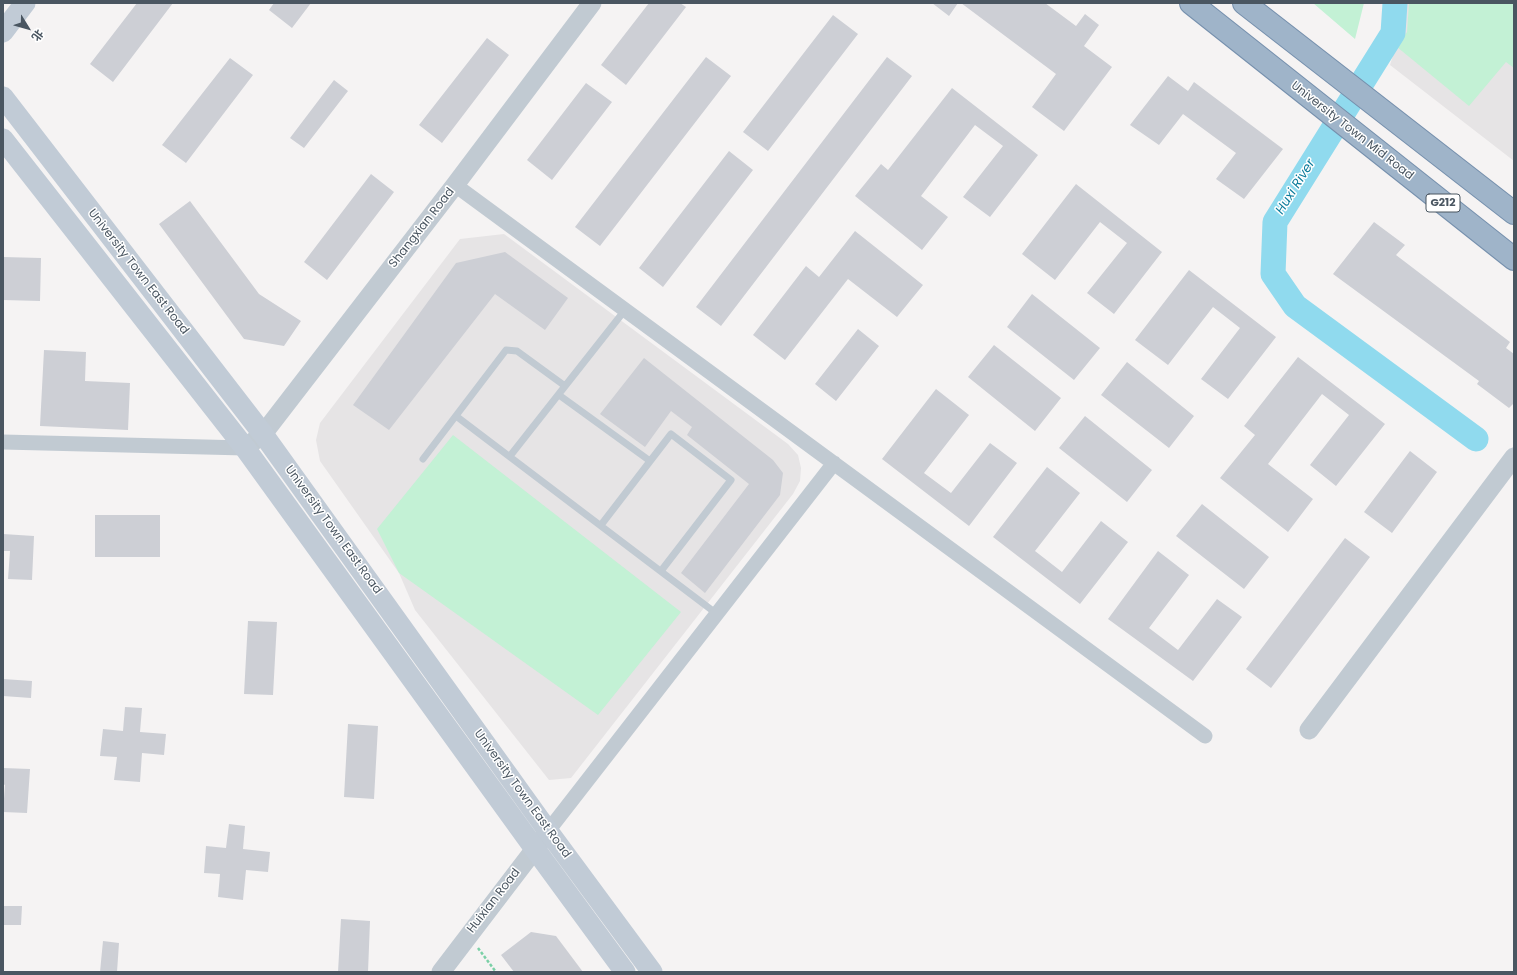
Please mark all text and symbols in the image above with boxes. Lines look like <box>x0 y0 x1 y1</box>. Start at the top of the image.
north arrow <box>8 8 48 48</box>
text: 北 <box>28 26 47 44</box>
street label: University Town Mid Road <box>1288 79 1416 183</box>
water label: Huxi River <box>1273 157 1319 217</box>
street label: Shangxian Road <box>386 185 458 271</box>
road number: G212 <box>1426 194 1460 212</box>
street label: University Town East Road <box>85 206 191 338</box>
street label: University Town East Road <box>282 463 384 597</box>
street label: University Town East Road <box>471 727 573 861</box>
street label: Huixian Road <box>464 866 524 936</box>

